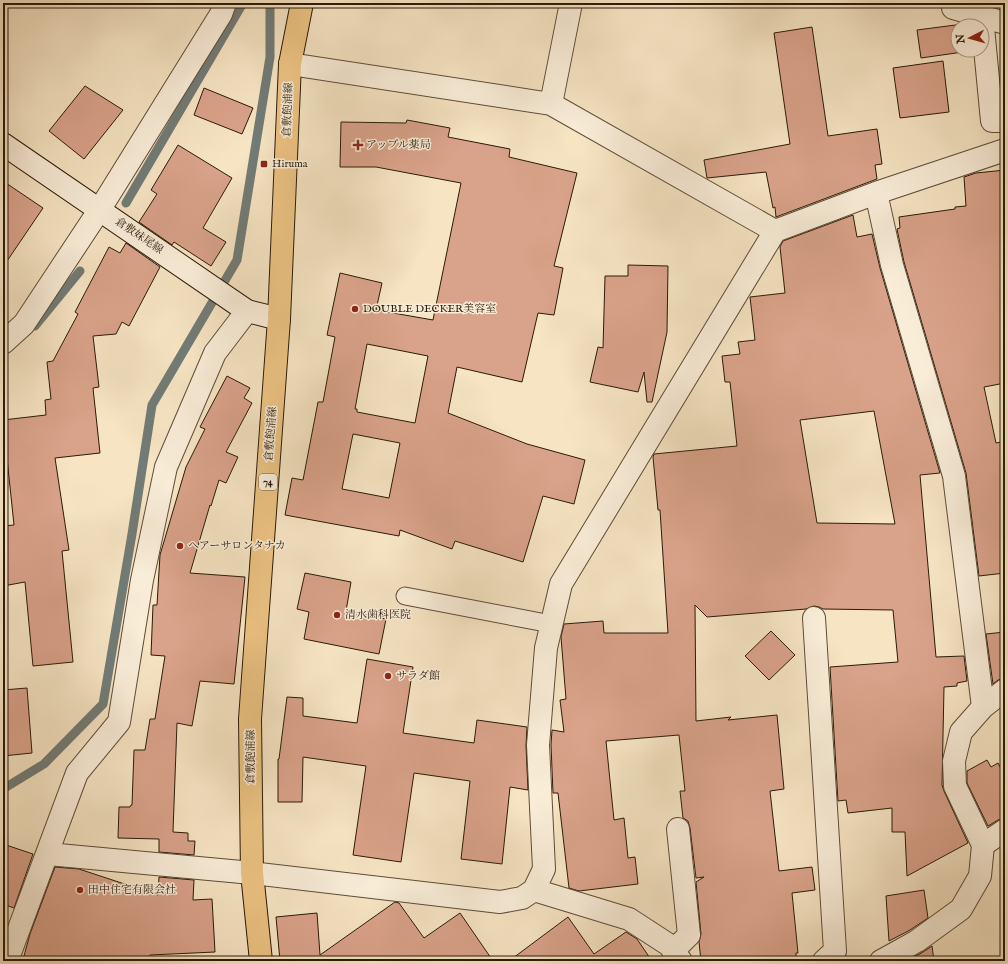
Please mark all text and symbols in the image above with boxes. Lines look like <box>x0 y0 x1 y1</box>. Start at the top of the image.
north arrow <box>950 18 990 58</box>
text: N <box>954 33 969 45</box>
street label: 倉敷飽浦線 <box>280 82 296 138</box>
place label: アップル薬局 <box>366 138 431 152</box>
marker: アップル薬局 <box>353 140 363 150</box>
place label: Hiruma <box>272 157 308 171</box>
marker: Hiruma <box>259 159 269 169</box>
street label: 倉敷妹尾線 <box>112 215 166 257</box>
place label: DOUBLE DECKER美容室 <box>363 302 496 316</box>
marker: DOUBLE DECKER美容室 <box>350 304 360 314</box>
street label: 倉敷飽浦線 <box>262 406 280 462</box>
road number: 74 <box>259 474 277 490</box>
place label: ヘアーサロンタナカ <box>188 539 286 553</box>
marker: ヘアーサロンタナカ <box>175 541 185 551</box>
place label: 清水歯科医院 <box>345 608 411 622</box>
marker: 清水歯科医院 <box>332 610 342 620</box>
place label: サラダ館 <box>396 669 440 683</box>
marker: サラダ館 <box>383 671 393 681</box>
street label: 倉敷飽浦線 <box>244 730 258 785</box>
place label: 田中住宅有限会社 <box>88 883 176 897</box>
marker: 田中住宅有限会社 <box>75 885 85 895</box>

